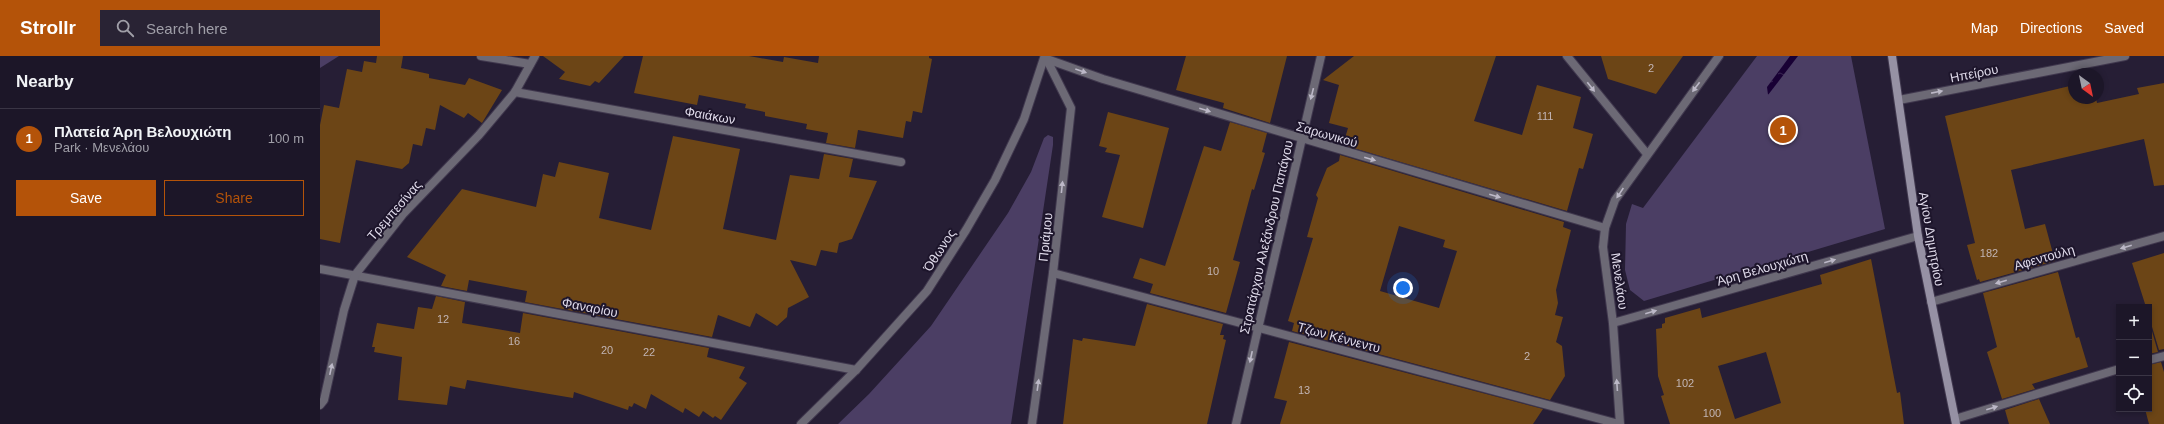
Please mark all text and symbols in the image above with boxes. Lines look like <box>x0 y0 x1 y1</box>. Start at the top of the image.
search box <box>100 10 380 46</box>
text: Strollr <box>20 17 76 38</box>
icon: search <box>114 17 136 39</box>
text: Search here <box>146 20 228 37</box>
text: Map <box>1971 20 1998 36</box>
text: Directions <box>2020 20 2082 36</box>
text: Saved <box>2104 20 2144 36</box>
street label: Ηπείρου <box>1949 61 1999 86</box>
house number: 2 <box>1648 62 1654 74</box>
one-way arrow <box>1075 68 1087 74</box>
north arrow <box>2068 68 2104 104</box>
text: Nearby <box>16 72 74 91</box>
one-way arrow <box>1587 81 1596 92</box>
one-way arrow <box>1692 82 1700 93</box>
one-way arrow <box>1309 88 1315 100</box>
one-way arrow <box>1931 89 1943 95</box>
street label: Φαιάκων <box>683 104 736 127</box>
one-way arrow <box>1199 107 1211 113</box>
house number: 111 <box>1537 110 1553 122</box>
pin: 1 <box>1770 115 1796 145</box>
street label: Σαρωνικού <box>1294 119 1359 150</box>
text: Πλατεία Άρη Βελουχιώτη <box>54 123 231 140</box>
text: 1 <box>25 131 33 146</box>
text: 100 m <box>268 131 304 146</box>
street label: Στρατάρχου Αλεξάνδρου Παπάγου <box>1237 139 1296 335</box>
text: Park · Μενελάου <box>54 140 149 155</box>
one-way arrow <box>1364 156 1376 162</box>
street label: Τρεμπεσίνας <box>364 177 425 243</box>
button: Save <box>16 180 156 216</box>
button: Share <box>164 180 304 216</box>
one-way arrow <box>1059 181 1066 193</box>
one-way arrow <box>1616 188 1624 198</box>
street label: Αγίου Δημητρίου <box>1916 191 1947 287</box>
one-way arrow <box>1489 193 1501 199</box>
street label: Πριάμου <box>1035 212 1056 262</box>
street label: Όθωνος <box>920 226 959 275</box>
street label: Αφεντούλη <box>2012 242 2076 273</box>
one-way arrow <box>2120 244 2133 250</box>
house number: 182 <box>1980 247 1998 259</box>
street label: Άρη Βελουχιώτη <box>1715 248 1809 289</box>
street label: Μενελάου <box>1608 252 1631 310</box>
one-way arrow <box>1824 258 1836 264</box>
house number: 10 <box>1207 265 1219 277</box>
your location <box>1393 278 1413 298</box>
one-way arrow <box>1995 279 2007 285</box>
street label: Φαναρίου <box>561 295 619 320</box>
map controls <box>2116 304 2152 412</box>
button: + <box>2116 304 2152 340</box>
one-way arrow <box>1645 309 1657 315</box>
house number: 12 <box>437 313 449 325</box>
street label: Τζων Κέννεντυ <box>1296 319 1382 356</box>
house number: 16 <box>508 335 520 347</box>
button: − <box>2116 340 2152 376</box>
house number: 20 <box>601 344 613 356</box>
house number: 22 <box>643 346 655 358</box>
house number: 2 <box>1524 350 1530 362</box>
one-way arrow <box>1248 351 1254 363</box>
one-way arrow <box>328 362 334 375</box>
button: locate <box>2116 376 2152 412</box>
house number: 102 <box>1676 377 1694 389</box>
one-way arrow <box>1035 379 1041 391</box>
one-way arrow <box>1614 379 1621 391</box>
house number: 13 <box>1298 384 1310 396</box>
one-way arrow <box>1986 405 1998 411</box>
house number: 100 <box>1703 407 1721 419</box>

